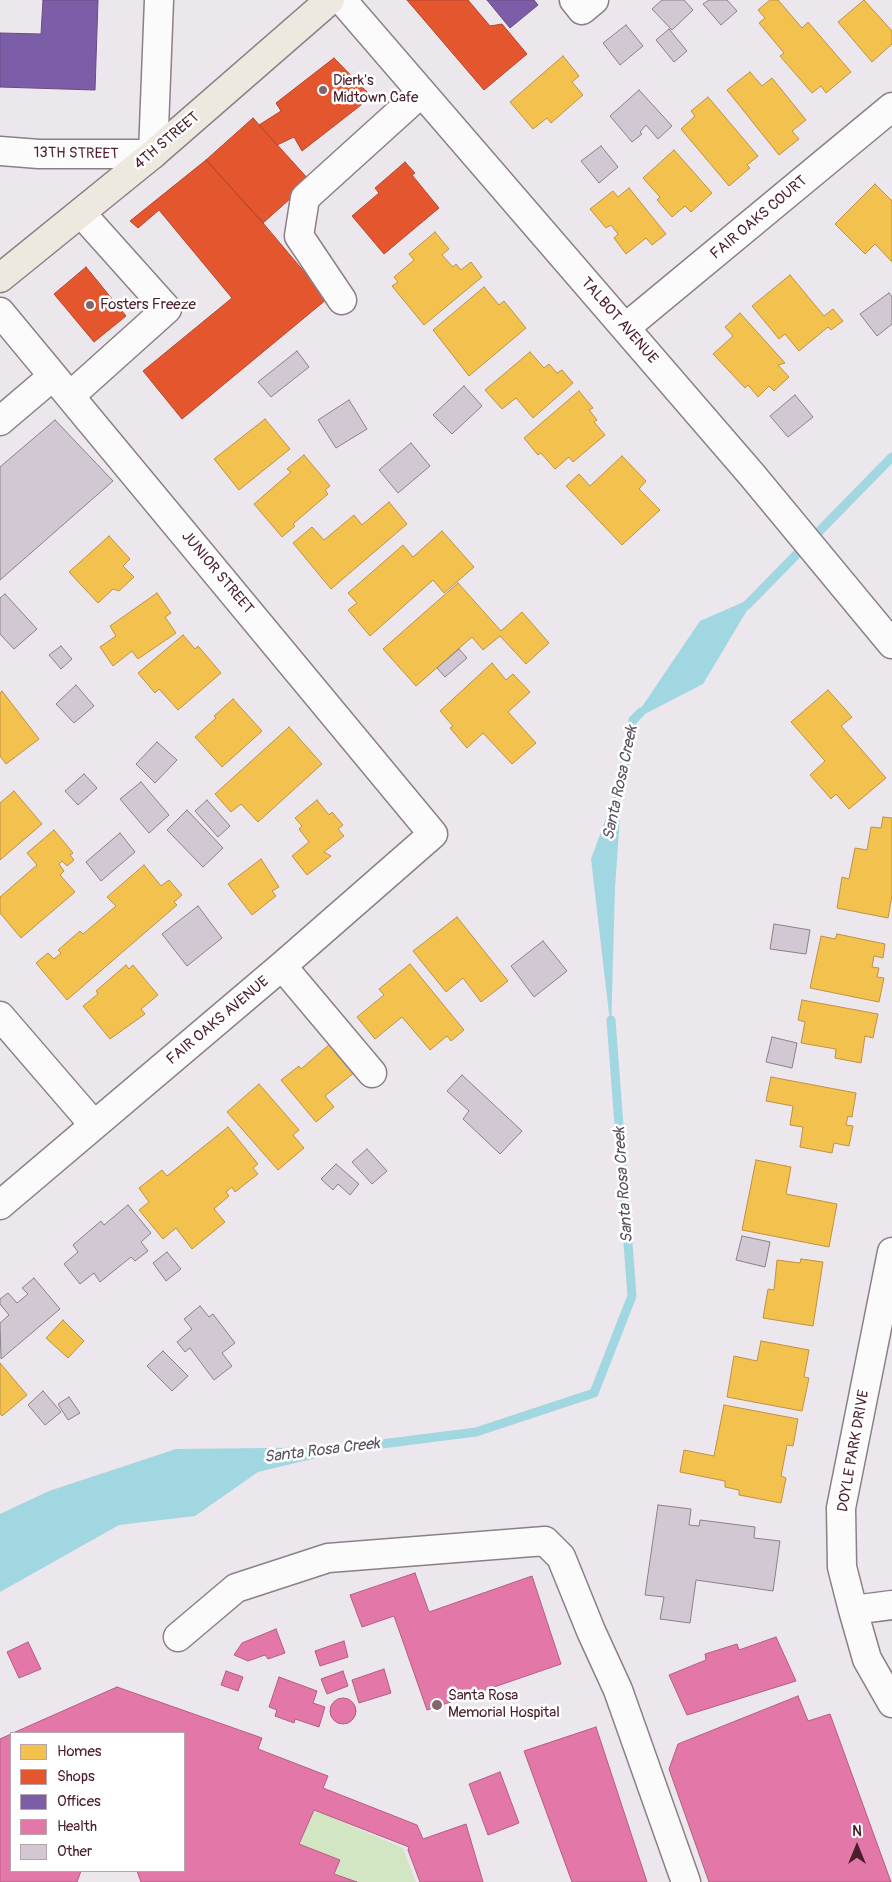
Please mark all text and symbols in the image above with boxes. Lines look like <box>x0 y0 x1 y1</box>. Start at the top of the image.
place label: Dierk's Midtown Cafe <box>333 72 418 107</box>
marker: Dierk's Midtown Cafe <box>317 84 329 96</box>
street label: 4TH STREET <box>131 109 203 173</box>
street label: 13TH STREET <box>33 144 119 164</box>
street label: FAIR OAKS COURT <box>707 172 811 264</box>
street label: TALBOT AVENUE <box>577 274 661 368</box>
place label: Fosters Freeze <box>100 296 196 314</box>
marker: Fosters Freeze <box>84 299 96 311</box>
street label: JUNIOR STREET <box>177 528 257 618</box>
water label: Santa Rosa Creek <box>600 724 642 842</box>
street label: FAIR OAKS AVENUE <box>163 973 273 1069</box>
water label: Santa Rosa Creek <box>610 1126 638 1244</box>
street label: DOYLE PARK DRIVE <box>834 1389 874 1513</box>
water label: Santa Rosa Creek <box>263 1434 381 1468</box>
place label: Santa Rosa Memorial Hospital <box>448 1687 560 1722</box>
marker: Santa Rosa Memorial Hospital <box>430 1698 444 1712</box>
legend <box>10 1732 185 1872</box>
text: Homes <box>57 1742 102 1761</box>
text: Shops <box>57 1767 95 1786</box>
text: Offices <box>57 1792 101 1811</box>
text: Health <box>57 1817 97 1836</box>
north arrow <box>832 1822 882 1872</box>
text: N <box>852 1823 862 1840</box>
text: Other <box>57 1842 92 1861</box>

